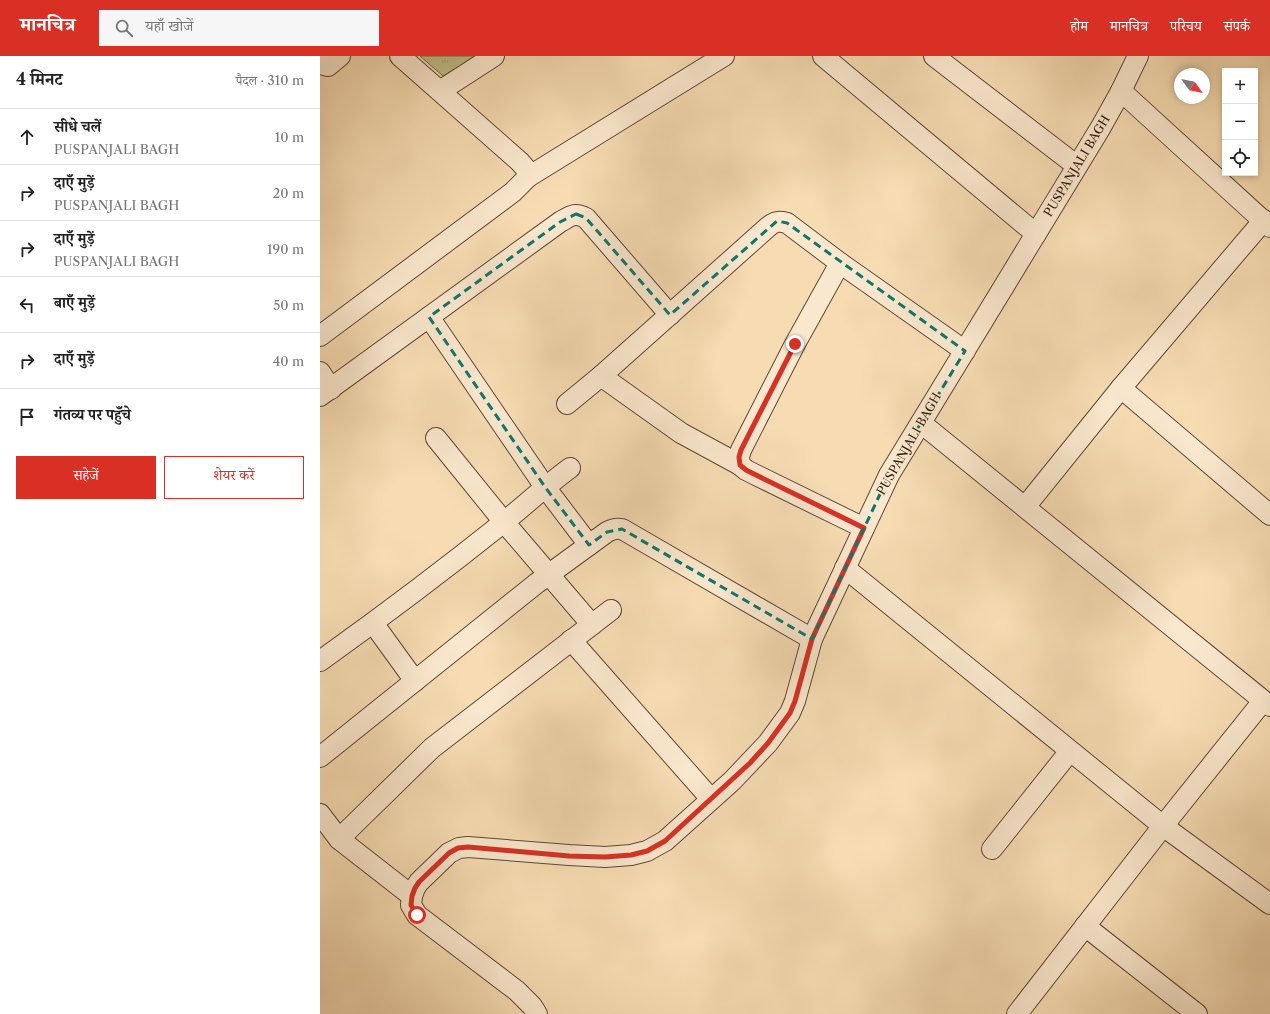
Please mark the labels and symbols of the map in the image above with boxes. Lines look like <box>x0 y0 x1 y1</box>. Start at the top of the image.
north arrow <box>1174 68 1210 104</box>
street label: PUSPANJALI BAGH <box>1040 112 1113 219</box>
route end <box>786 335 804 353</box>
street label: PUSPANJALI BAGH <box>873 390 944 498</box>
route start <box>408 906 426 924</box>

